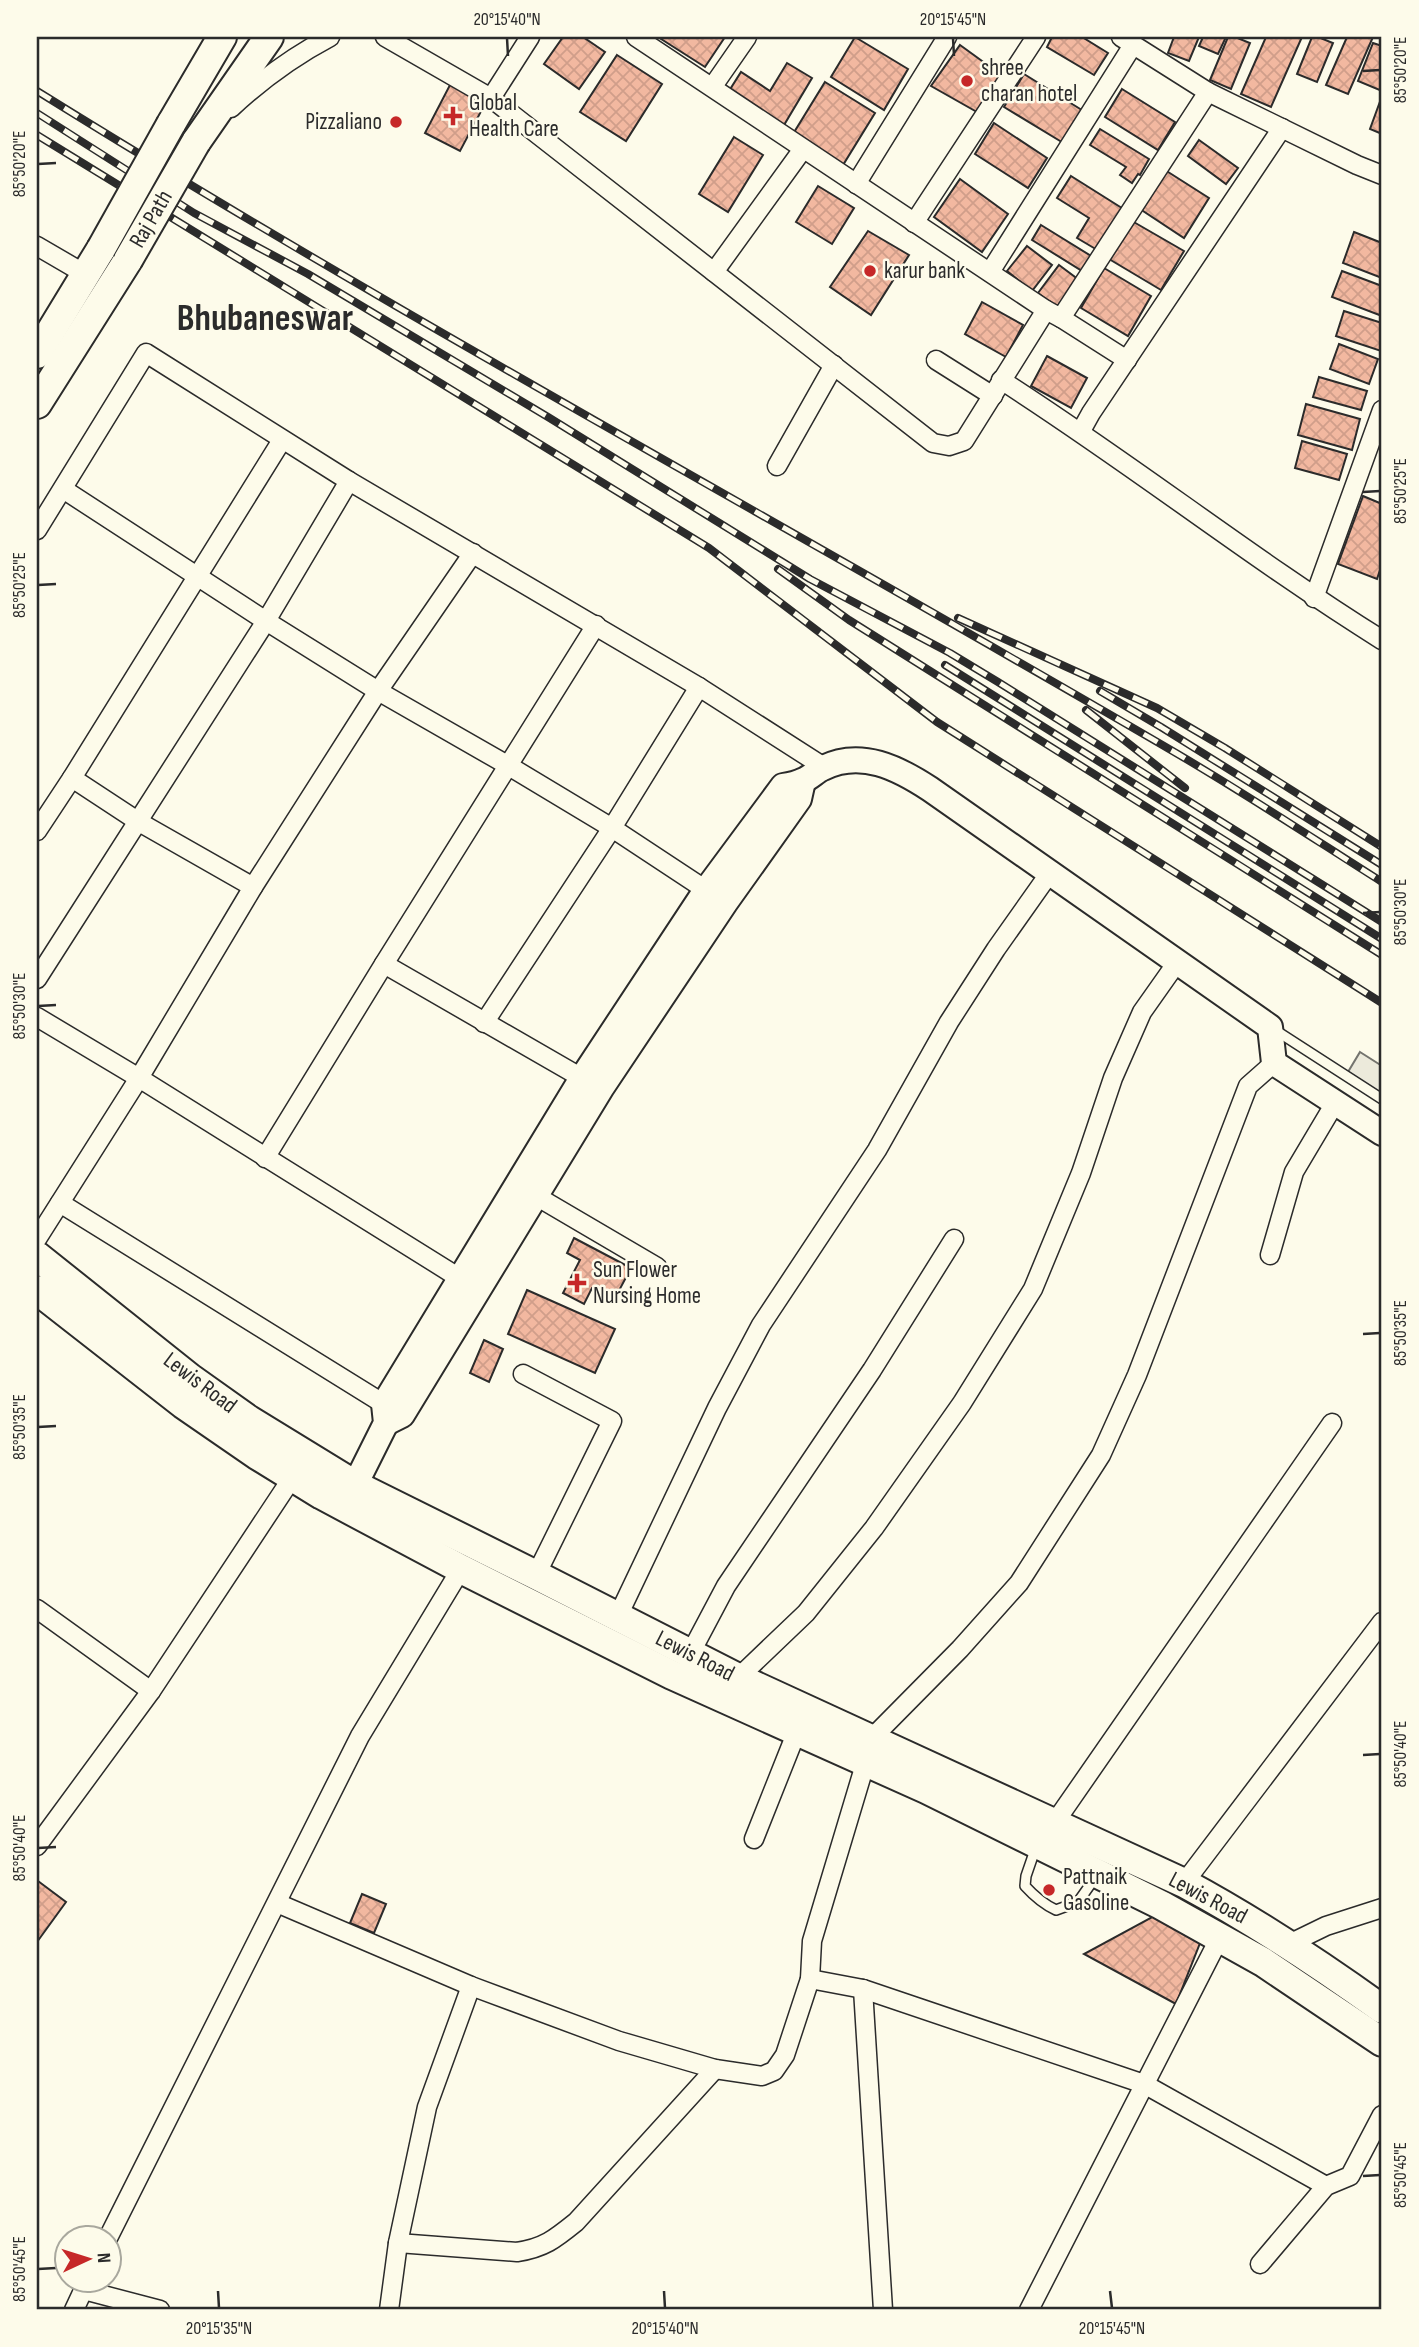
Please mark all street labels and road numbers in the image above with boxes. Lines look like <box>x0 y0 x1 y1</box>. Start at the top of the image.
street label: Raj Path <box>123 185 179 253</box>
street label: Lewis Road <box>158 1346 242 1420</box>
street label: Lewis Road <box>651 1624 739 1688</box>
street label: Lewis Road <box>1164 1866 1252 1930</box>

